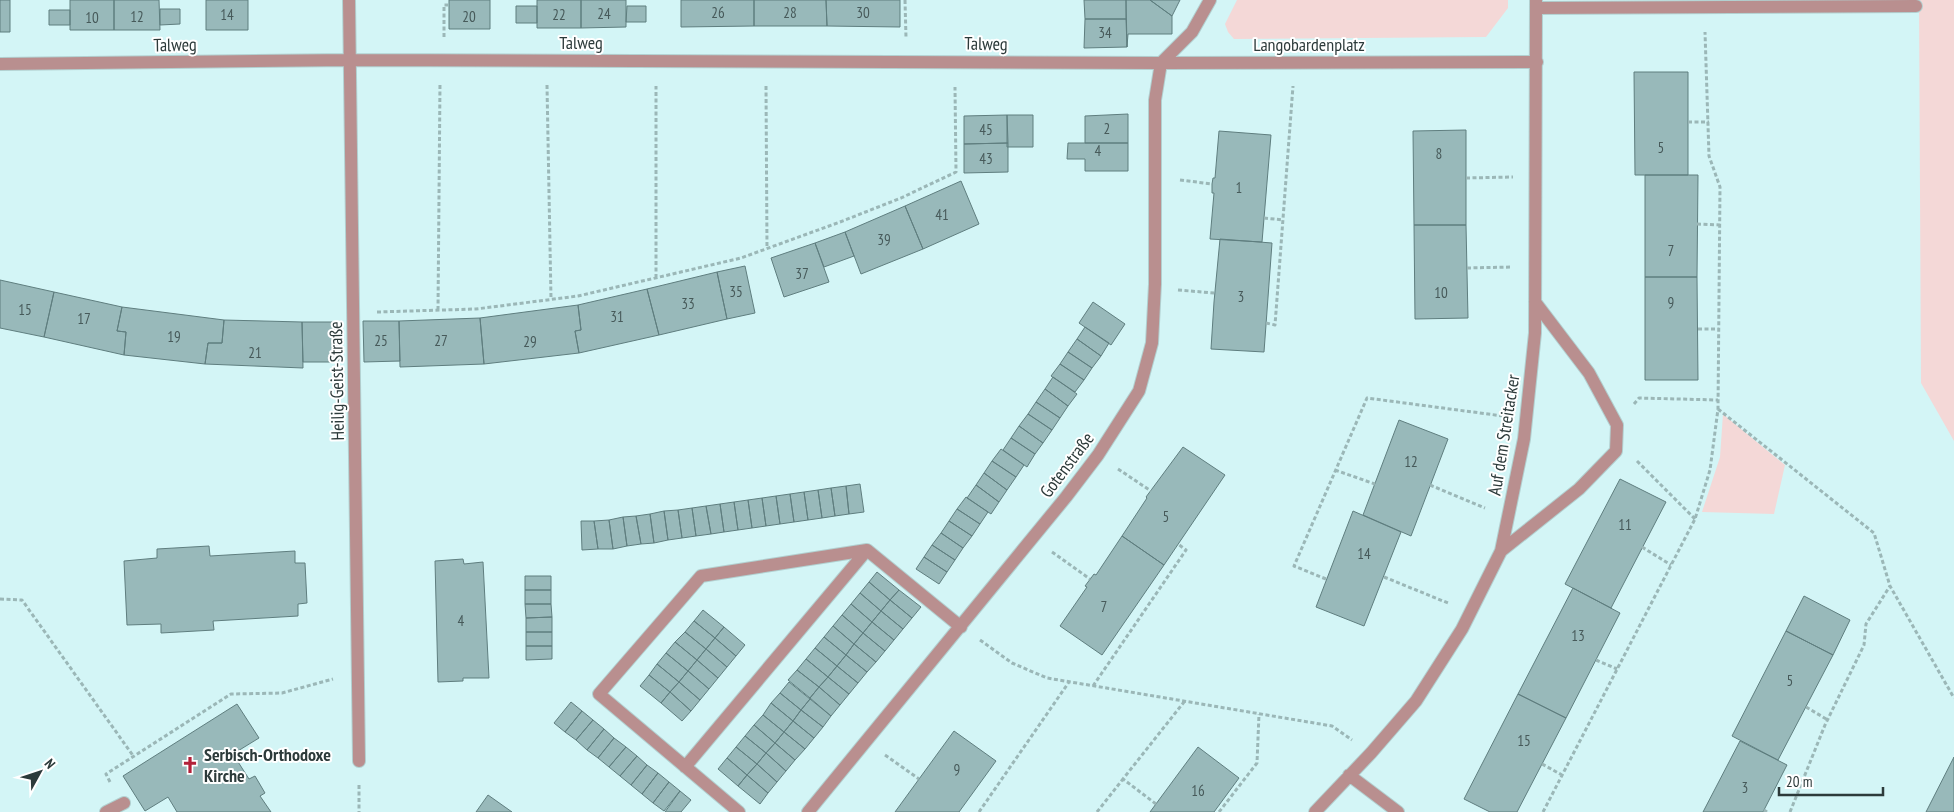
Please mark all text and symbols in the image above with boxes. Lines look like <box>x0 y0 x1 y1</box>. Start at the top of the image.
house number: 26 <box>711 3 725 22</box>
house number: 28 <box>783 3 797 22</box>
house number: 30 <box>856 3 870 22</box>
house number: 24 <box>597 4 611 23</box>
house number: 14 <box>220 5 234 24</box>
house number: 22 <box>552 5 566 24</box>
house number: 12 <box>130 7 144 26</box>
house number: 20 <box>462 7 476 26</box>
house number: 10 <box>85 8 99 27</box>
house number: 34 <box>1098 23 1112 42</box>
street label: Talweg <box>559 31 603 54</box>
street label: Talweg <box>964 32 1008 55</box>
street label: Talweg <box>153 33 197 56</box>
street label: Langobardenplatz <box>1253 33 1365 56</box>
house number: 2 <box>1104 119 1110 138</box>
house number: 45 <box>979 120 993 139</box>
house number: 5 <box>1658 138 1664 157</box>
house number: 4 <box>1095 141 1102 160</box>
house number: 8 <box>1436 144 1442 163</box>
house number: 43 <box>979 149 993 168</box>
house number: 1 <box>1236 178 1242 197</box>
house number: 41 <box>935 205 949 224</box>
house number: 39 <box>877 230 891 249</box>
house number: 7 <box>1668 241 1674 260</box>
house number: 37 <box>795 264 809 283</box>
house number: 35 <box>729 282 743 301</box>
house number: 10 <box>1434 283 1448 302</box>
house number: 3 <box>1238 287 1244 306</box>
house number: 9 <box>1668 293 1674 312</box>
house number: 33 <box>681 294 695 313</box>
house number: 15 <box>18 300 32 319</box>
house number: 31 <box>610 307 624 326</box>
house number: 17 <box>77 309 91 328</box>
street label: Heilig-Geist-Straße <box>324 321 349 441</box>
house number: 19 <box>167 327 181 346</box>
house number: 25 <box>374 331 388 350</box>
house number: 27 <box>434 331 448 350</box>
house number: 29 <box>523 332 537 351</box>
house number: 21 <box>248 343 262 362</box>
street label: Auf dem Streitacker <box>1483 373 1524 497</box>
street label: Gotenstraße <box>1034 427 1099 502</box>
house number: 12 <box>1404 452 1418 471</box>
house number: 5 <box>1163 507 1169 526</box>
house number: 11 <box>1618 515 1632 534</box>
house number: 14 <box>1357 544 1371 563</box>
house number: 7 <box>1101 597 1107 616</box>
house number: 4 <box>458 611 465 630</box>
house number: 13 <box>1571 626 1585 645</box>
house number: 5 <box>1787 671 1793 690</box>
house number: 15 <box>1517 731 1531 750</box>
place label: Serbisch-Orthodoxe Kirche <box>204 743 331 787</box>
north arrow <box>15 747 65 797</box>
text: N <box>41 755 59 772</box>
church icon: Serbisch-Orthodoxe Kirche <box>180 755 200 775</box>
house number: 9 <box>954 760 960 779</box>
scale bar <box>1779 764 1883 796</box>
text: 20 m <box>1786 772 1812 791</box>
house number: 3 <box>1742 778 1748 797</box>
house number: 16 <box>1191 781 1205 800</box>

